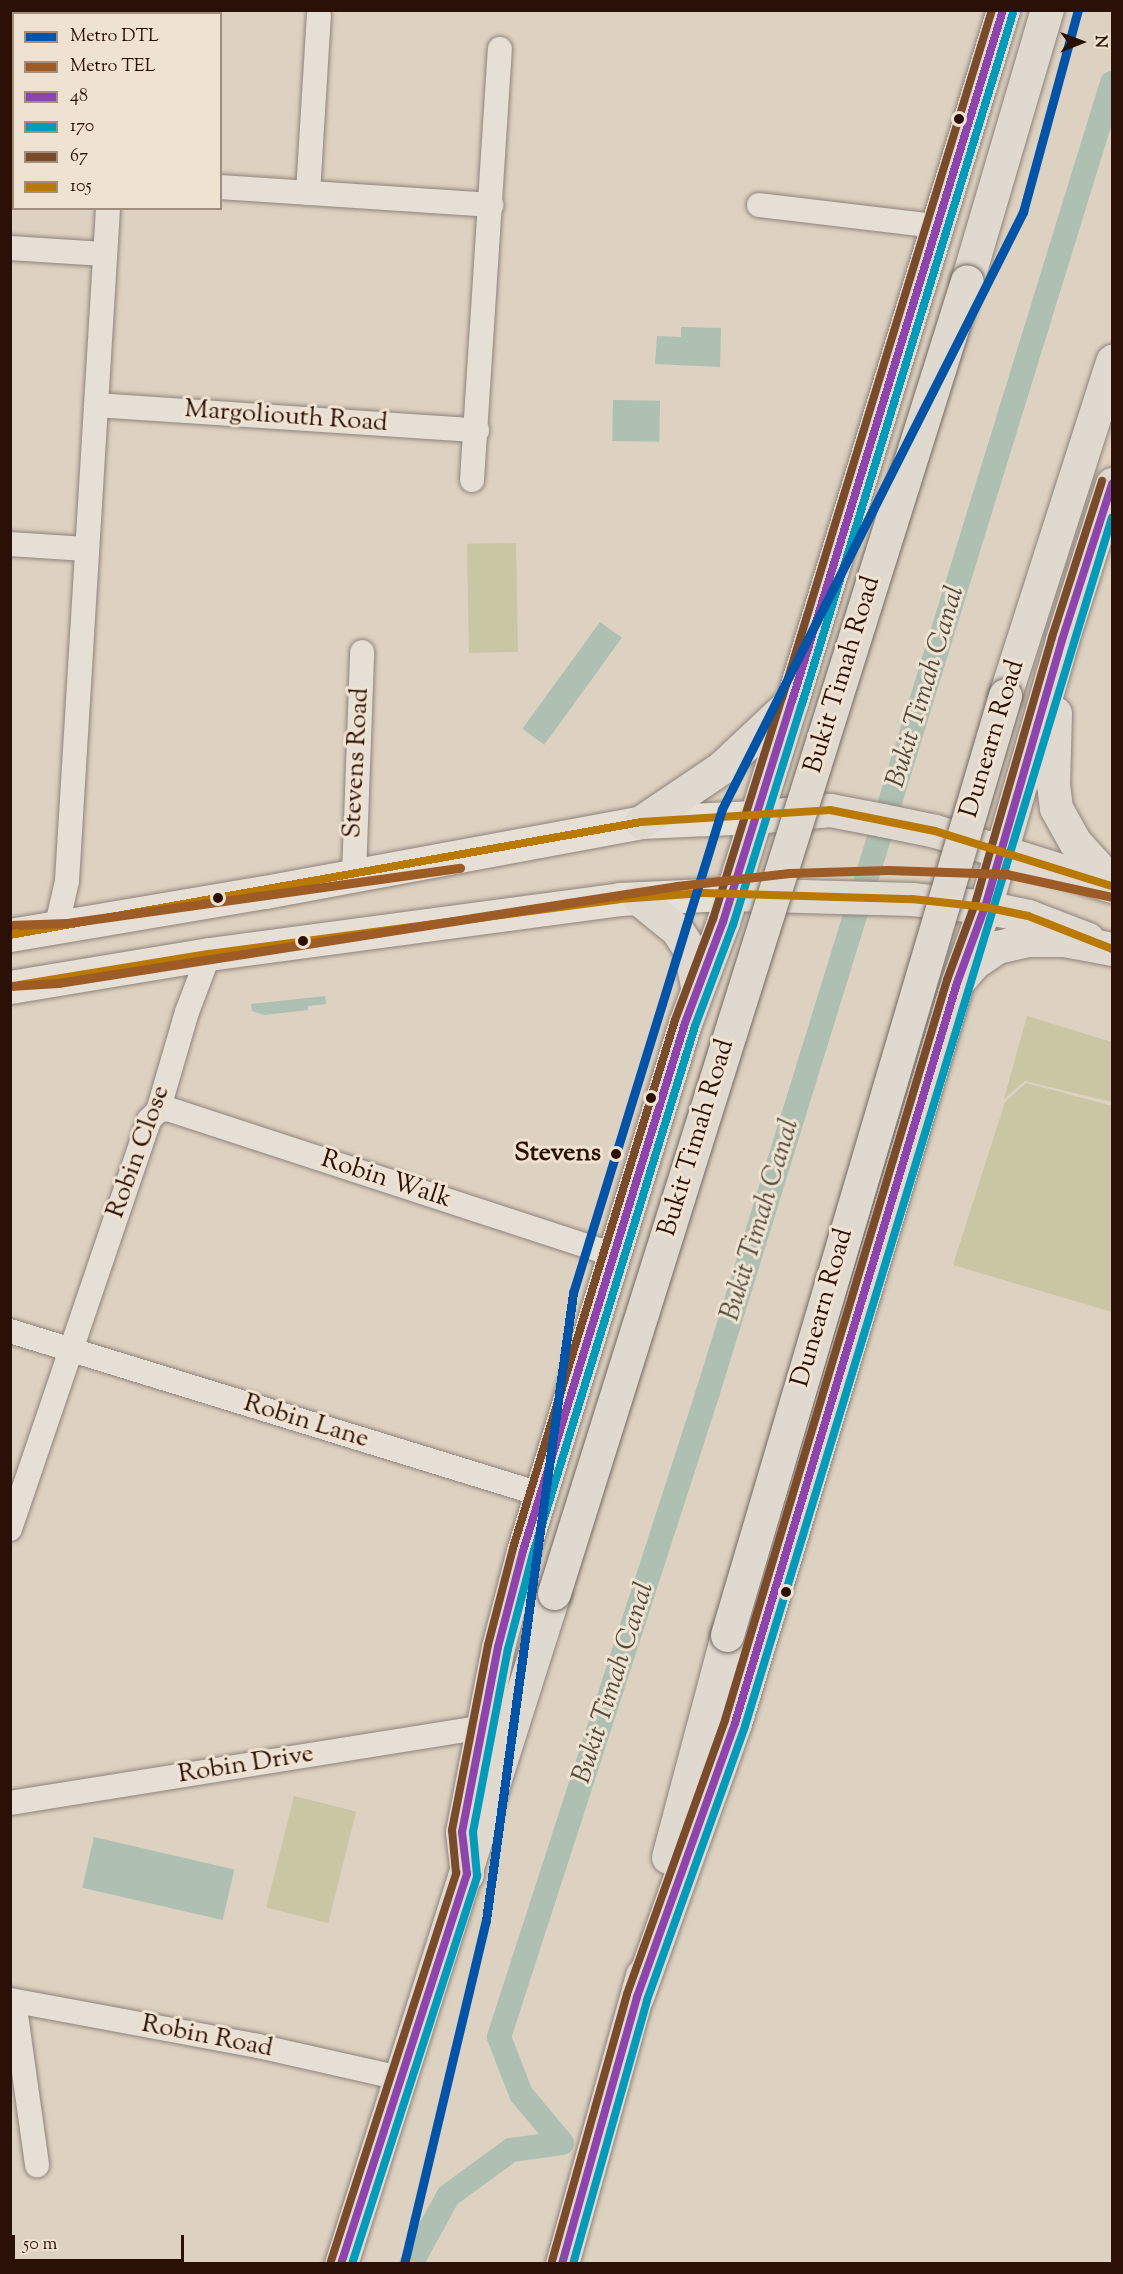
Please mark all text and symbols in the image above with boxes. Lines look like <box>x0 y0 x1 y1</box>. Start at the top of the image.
legend <box>12 12 222 210</box>
north arrow <box>1051 12 1111 72</box>
text: Metro DTL <box>70 24 159 50</box>
text: N <box>1088 35 1111 48</box>
text: Metro TEL <box>70 54 156 80</box>
text: 48 <box>70 84 88 110</box>
unlabelled marker <box>953 113 965 125</box>
text: 170 <box>70 114 94 140</box>
text: 67 <box>70 144 88 170</box>
text: 105 <box>70 174 92 200</box>
street label: Margoliouth Road <box>183 394 389 440</box>
street label: Bukit Timah Road <box>798 573 888 777</box>
water label: Bukit Timah Canal <box>880 582 972 792</box>
street label: Dunearn Road <box>954 656 1032 822</box>
street label: Stevens Road <box>337 687 377 839</box>
unlabelled marker <box>212 892 224 904</box>
unlabelled marker <box>297 935 309 947</box>
street label: Bukit Timah Road <box>652 1036 742 1240</box>
street label: Robin Close <box>101 1081 177 1223</box>
unlabelled marker <box>645 1092 657 1104</box>
water label: Bukit Timah Canal <box>715 1115 807 1325</box>
place label: Stevens <box>514 1138 601 1170</box>
street label: Robin Walk <box>317 1144 455 1216</box>
marker: Stevens <box>606 1144 626 1164</box>
street label: Dunearn Road <box>785 1225 861 1391</box>
street label: Robin Lane <box>240 1388 372 1456</box>
water label: Bukit Timah Canal <box>566 1579 662 1787</box>
unlabelled marker <box>780 1586 792 1598</box>
street label: Robin Drive <box>176 1739 316 1791</box>
street label: Robin Road <box>139 2009 275 2065</box>
scale bar <box>15 2223 188 2261</box>
text: 50 m <box>23 2232 57 2258</box>

